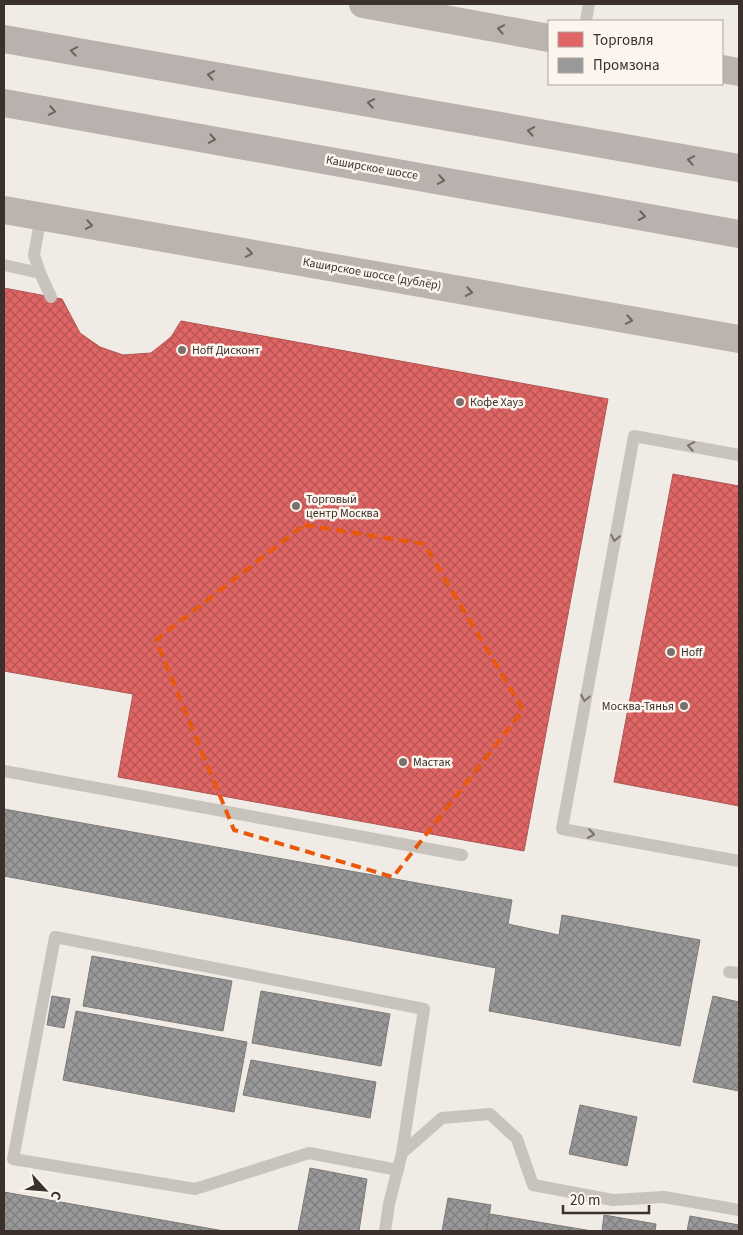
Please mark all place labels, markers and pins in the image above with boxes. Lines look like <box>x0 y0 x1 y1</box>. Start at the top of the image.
place label: Hoff Дисконт <box>192 342 261 359</box>
marker: Hoff Дисконт <box>176 344 188 356</box>
place label: Кофе Хауз <box>470 394 524 411</box>
marker: Кофе Хауз <box>454 396 466 408</box>
place label: Торговый центр Москва <box>306 491 379 522</box>
marker: Торговый центр Москва <box>290 500 302 512</box>
place label: Hoff <box>681 644 703 661</box>
marker: Hoff <box>665 646 677 658</box>
place label: Москва-Тянья <box>602 698 674 715</box>
marker: Москва-Тянья <box>678 700 690 712</box>
place label: Мастак <box>413 754 450 771</box>
marker: Мастак <box>397 756 409 768</box>

